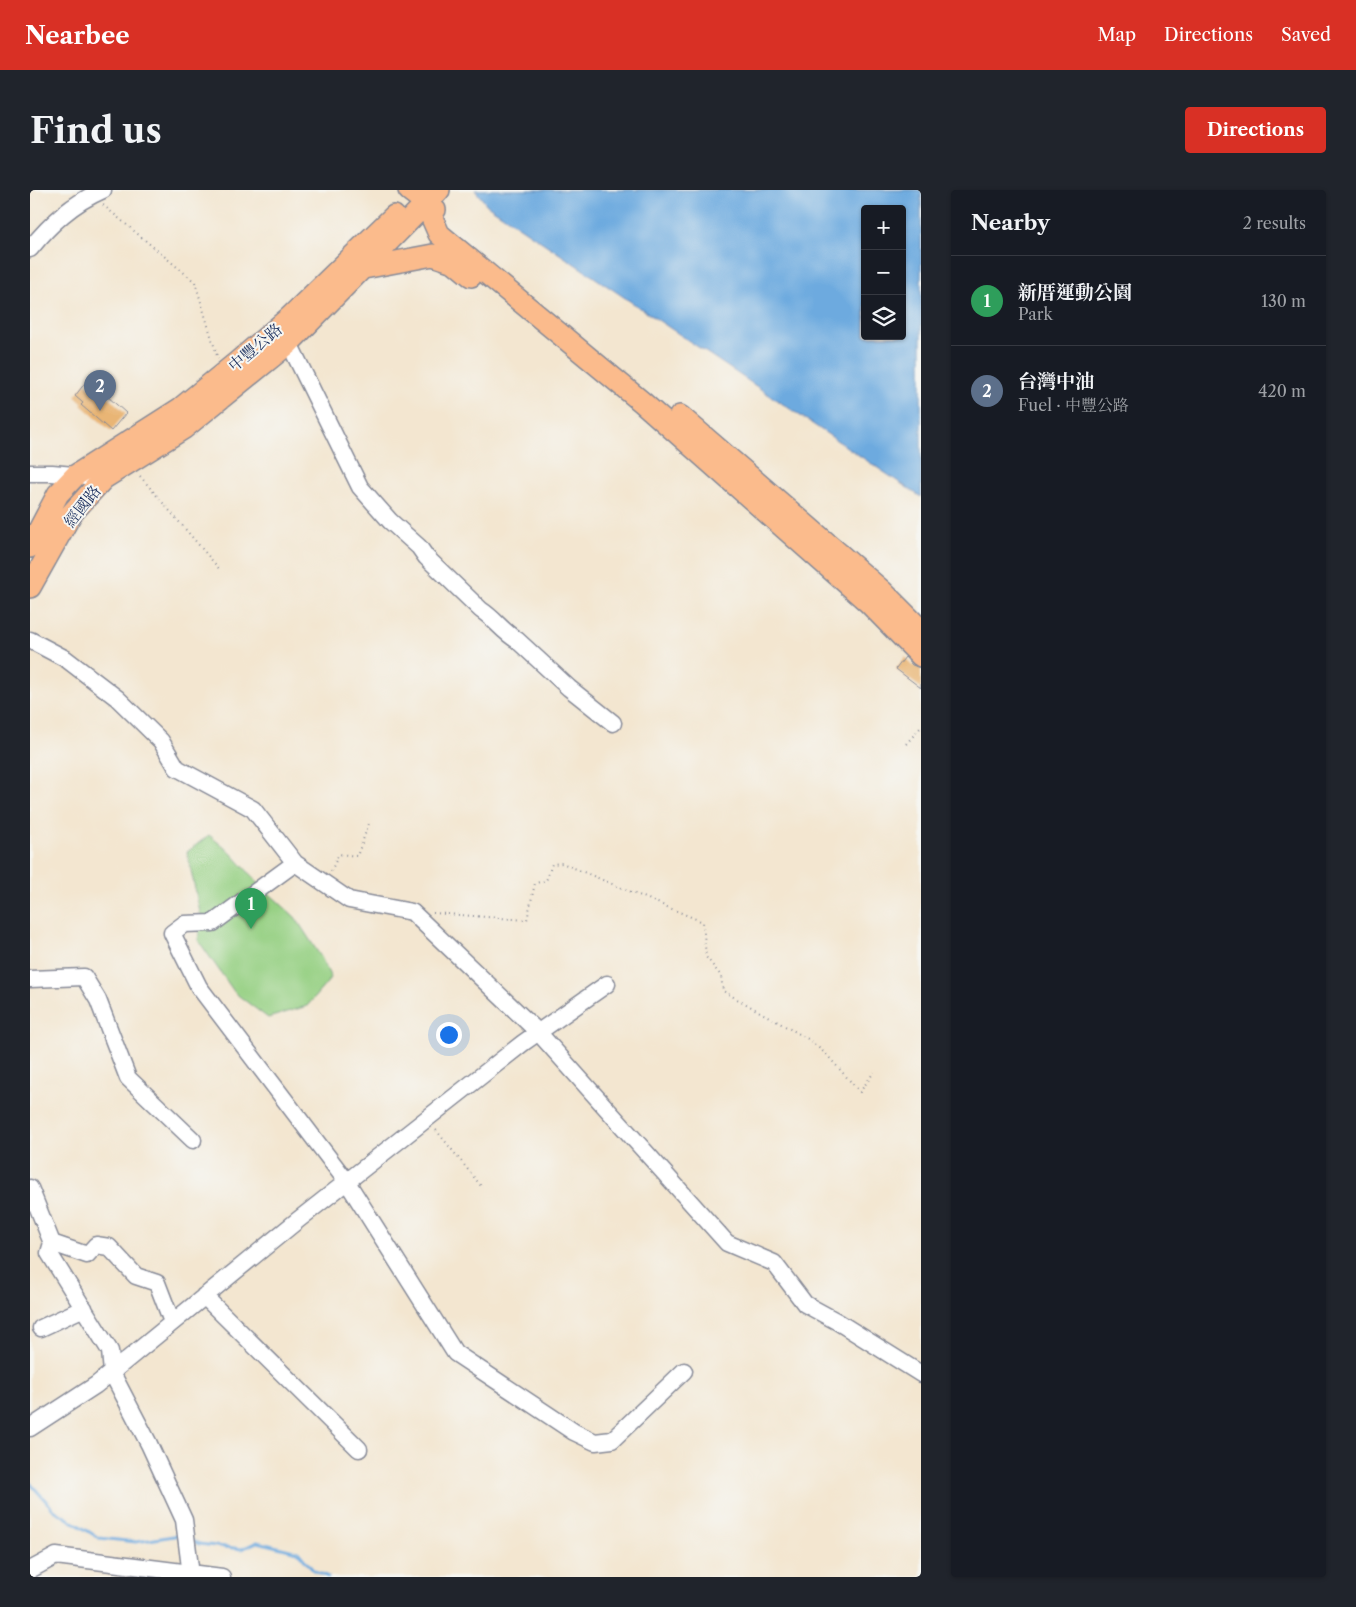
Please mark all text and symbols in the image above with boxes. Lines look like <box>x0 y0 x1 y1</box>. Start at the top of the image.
text: Nearbee <box>25 21 130 50</box>
text: Map <box>1097 24 1136 46</box>
text: Directions <box>1164 24 1253 46</box>
text: Saved <box>1281 24 1331 46</box>
button: Directions <box>1185 107 1326 153</box>
text: Find us <box>30 109 162 152</box>
map controls <box>861 205 906 340</box>
button: + <box>861 205 906 250</box>
text: Nearby <box>971 210 1050 235</box>
text: 2 results <box>1243 213 1306 233</box>
button: − <box>861 250 906 295</box>
text: 新厝運動公園 <box>1018 281 1132 304</box>
text: 1 <box>983 291 991 311</box>
text: 130 m <box>1261 291 1306 311</box>
button: layers <box>861 295 906 340</box>
text: Park <box>1018 304 1053 324</box>
street label: 中豐公路 <box>224 319 286 375</box>
pin: 2 <box>84 370 116 411</box>
text: 台灣中油 <box>1018 370 1094 393</box>
text: 2 <box>982 381 992 401</box>
text: 420 m <box>1258 381 1306 401</box>
text: Fuel · 中豐公路 <box>1018 395 1129 415</box>
street label: 經國路 <box>59 481 105 531</box>
pin: 1 <box>235 888 267 929</box>
your location <box>436 1022 462 1048</box>

